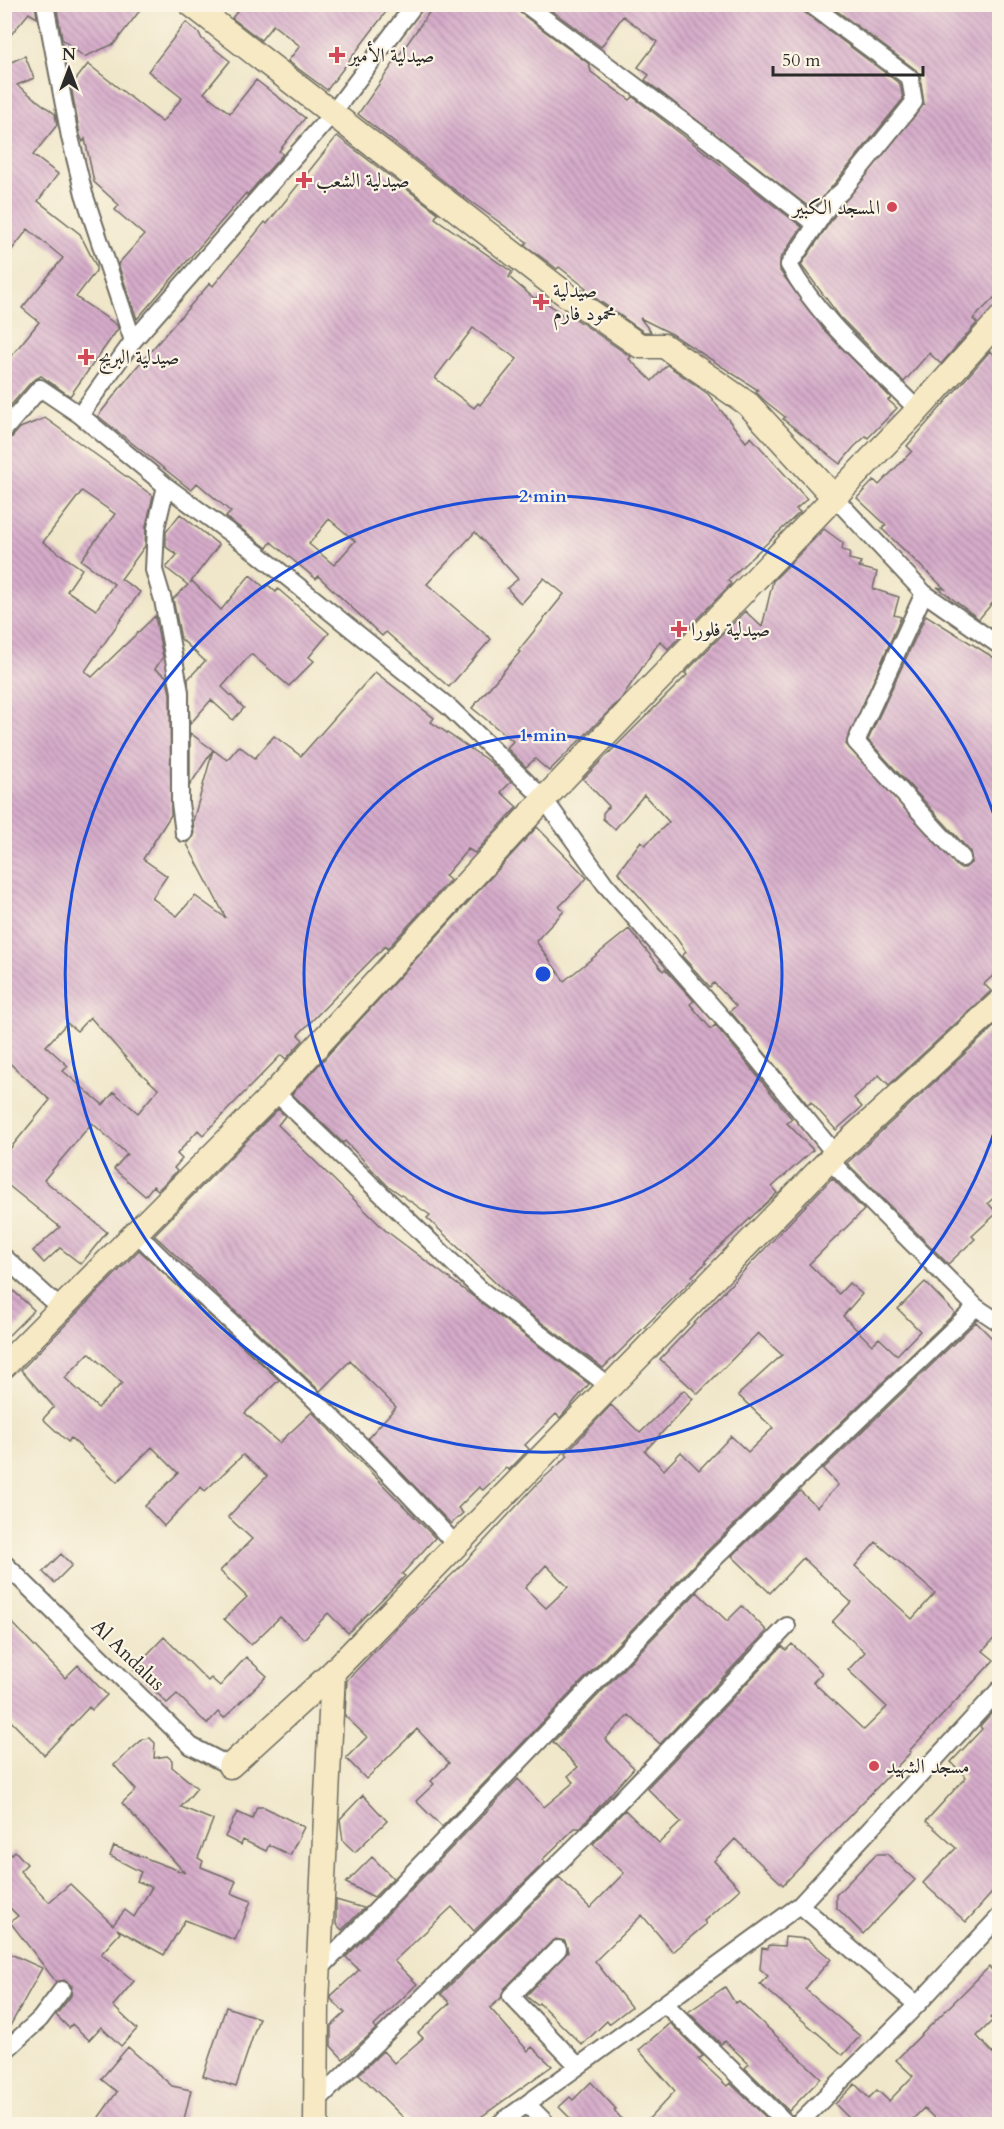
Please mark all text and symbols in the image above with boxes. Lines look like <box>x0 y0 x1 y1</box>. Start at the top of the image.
north arrow <box>39 39 99 99</box>
scale bar <box>773 39 923 77</box>
place label: صيدلية الأمير <box>347 40 435 69</box>
text: N <box>62 44 76 66</box>
marker: صيدلية الأمير <box>330 48 344 62</box>
text: 50 m <box>782 48 821 73</box>
place label: صيدلية الشعب <box>316 167 410 194</box>
marker: صيدلية الشعب <box>297 173 311 187</box>
place label: المسجد الكبير <box>791 194 880 221</box>
marker: المسجد الكبير <box>885 200 899 214</box>
place label: صيدلية محمود فارم <box>553 277 616 331</box>
marker: صيدلية محمود فارم <box>534 295 548 309</box>
place label: صيدلية البريج <box>98 344 179 374</box>
marker: صيدلية البريج <box>79 350 93 364</box>
text: 2 min <box>519 484 567 509</box>
place label: صيدلية فلورا <box>691 616 770 643</box>
marker: صيدلية فلورا <box>672 622 686 636</box>
text: 1 min <box>519 723 567 748</box>
centre of rings <box>533 964 553 984</box>
street label: Al Andalus <box>85 1613 171 1697</box>
place label: مسجد الشهيد <box>886 1753 970 1780</box>
marker: مسجد الشهيد <box>867 1759 881 1773</box>

